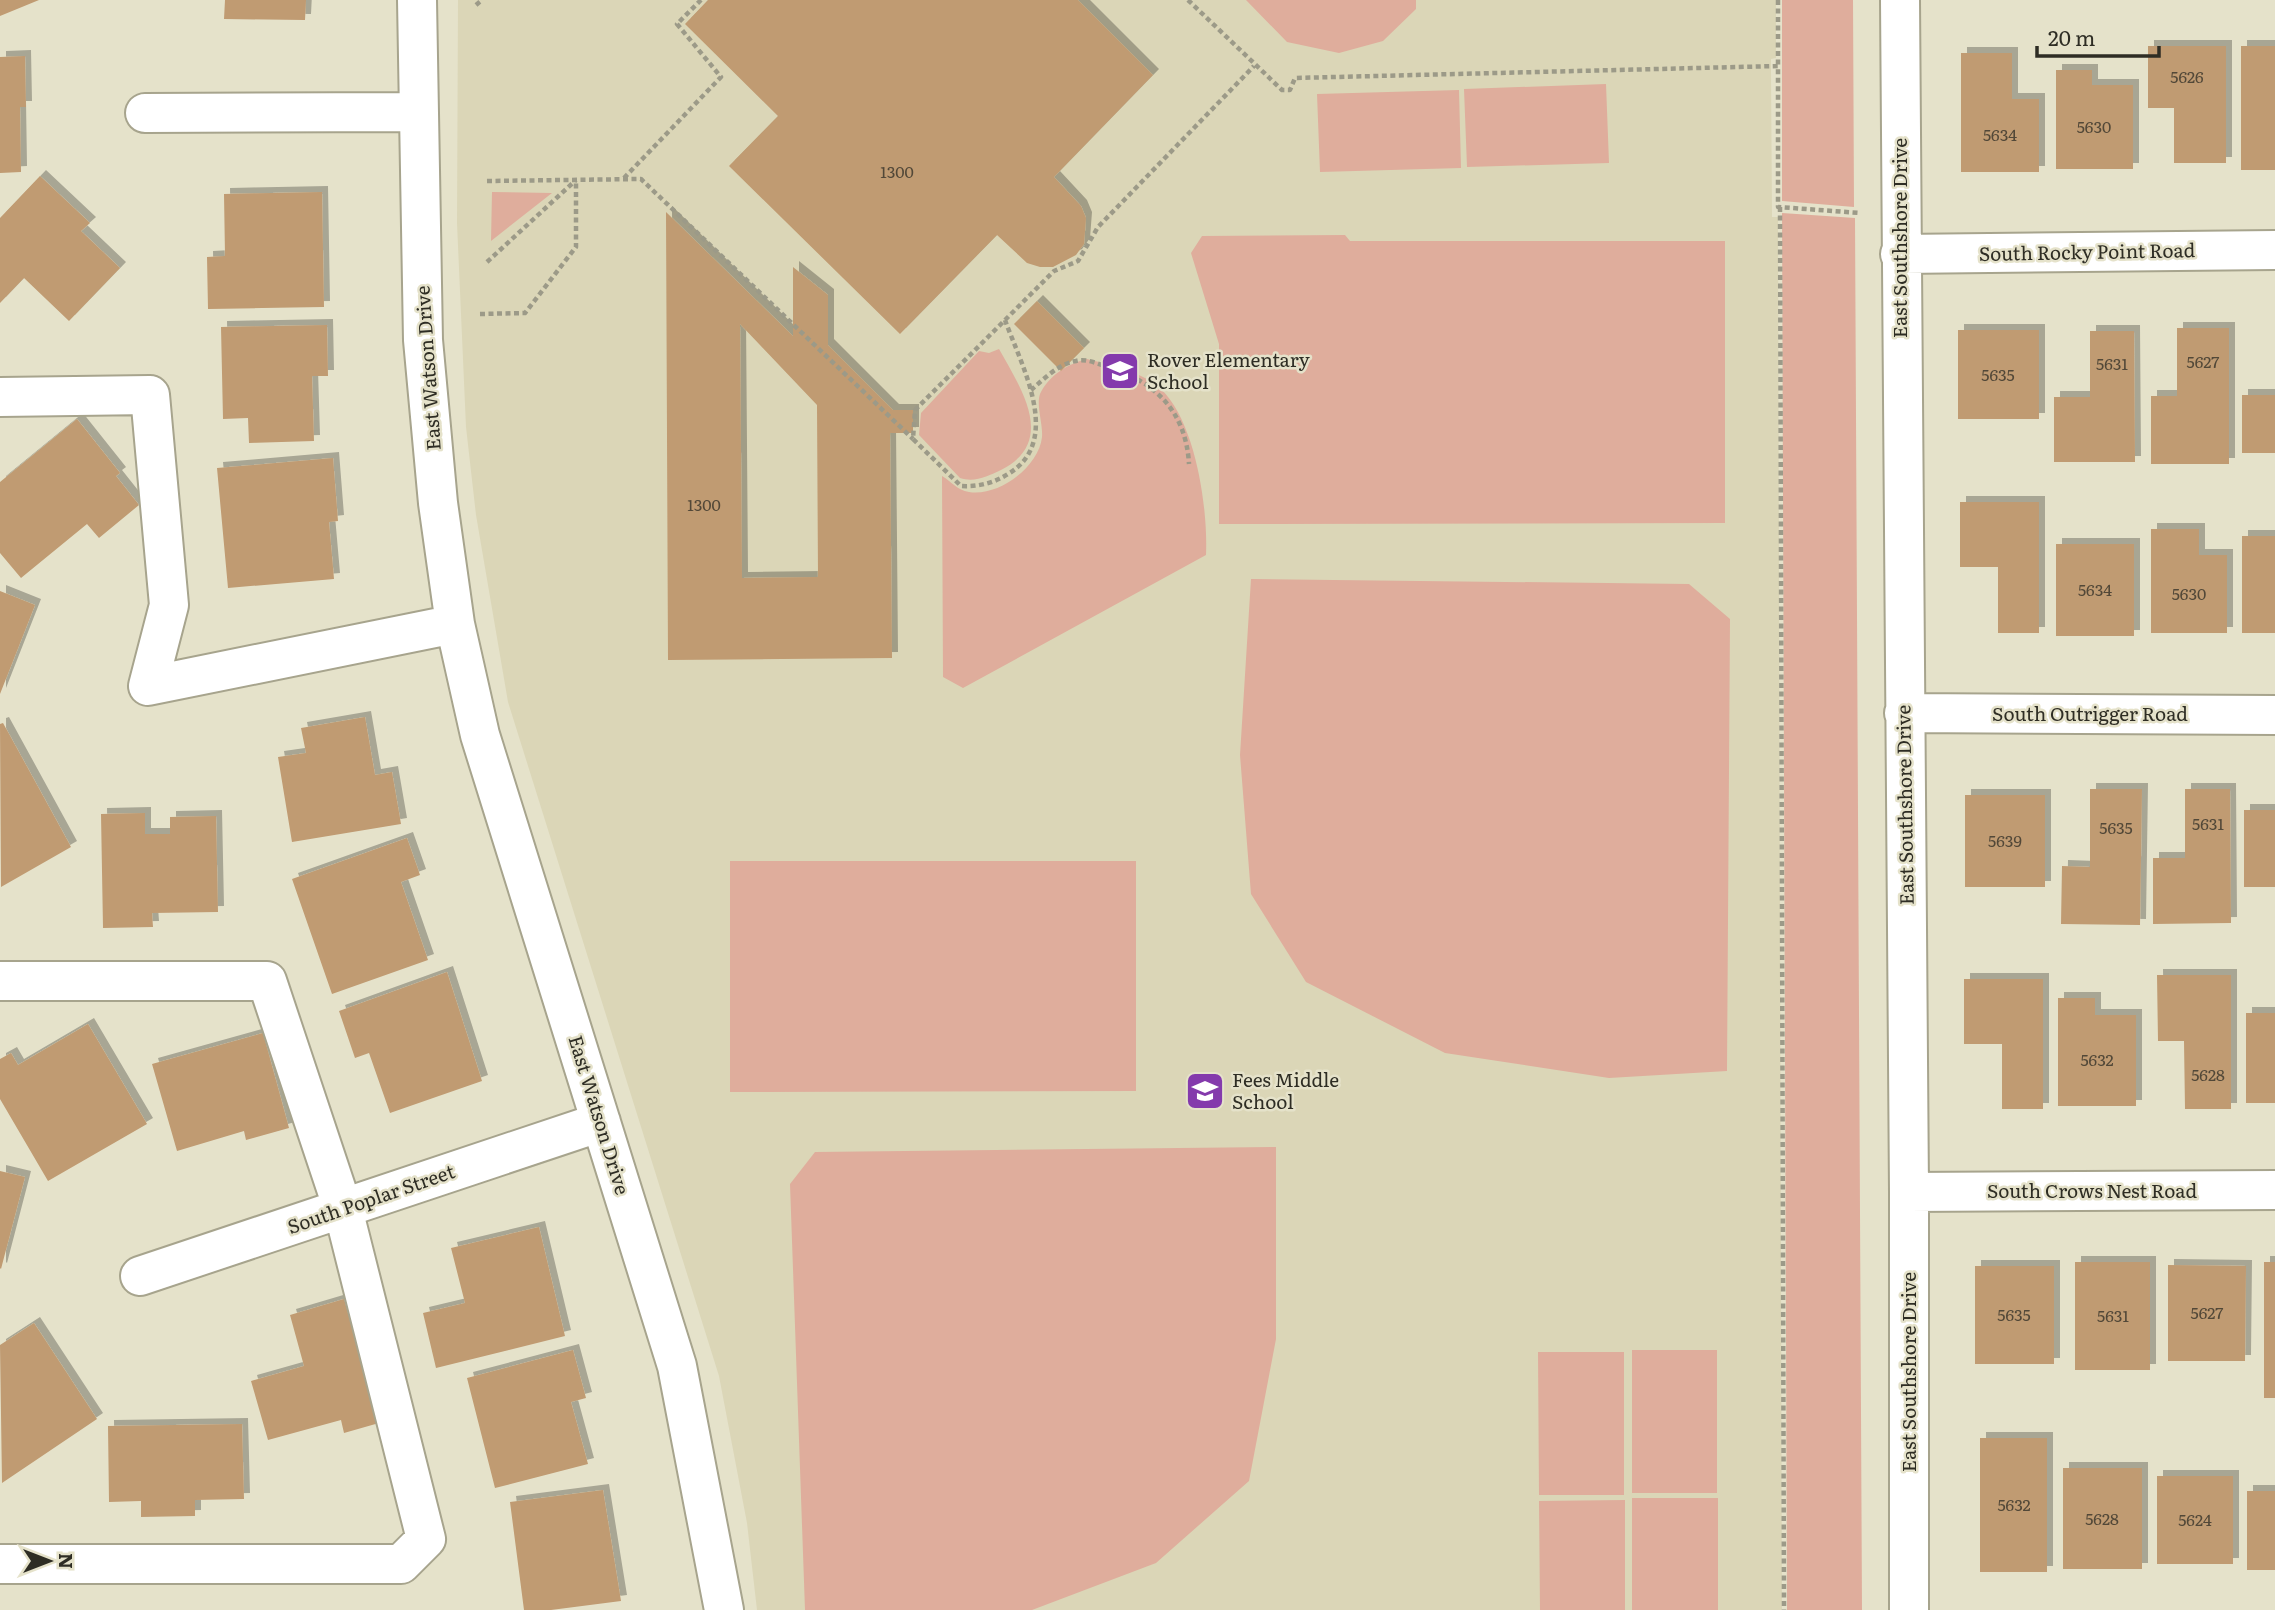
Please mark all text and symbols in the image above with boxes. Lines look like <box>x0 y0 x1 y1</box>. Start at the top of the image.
scale bar <box>2037 14 2160 58</box>
text: 20 m <box>2048 21 2095 52</box>
house number: 5626 <box>2170 64 2204 88</box>
house number: 5630 <box>2077 114 2111 138</box>
house number: 5634 <box>1983 122 2017 146</box>
street label: East Southshore Drive <box>1885 138 1913 338</box>
house number: 1300 <box>880 159 914 183</box>
street label: South Rocky Point Road <box>1979 235 2196 267</box>
street label: East Watson Drive <box>407 285 447 451</box>
place label: Rover Elementary School <box>1147 345 1310 395</box>
house number: 5627 <box>2187 349 2219 373</box>
school or university icon: Rover Elementary School <box>1099 350 1141 392</box>
house number: 5631 <box>2096 351 2128 375</box>
house number: 5635 <box>1981 362 2015 386</box>
house number: 1300 <box>687 492 721 516</box>
house number: 5634 <box>2078 577 2112 601</box>
house number: 5630 <box>2172 581 2206 605</box>
street label: South Outrigger Road <box>1992 699 2188 727</box>
street label: East Southshore Drive <box>1888 704 1920 905</box>
house number: 5631 <box>2192 811 2224 835</box>
house number: 5635 <box>2099 815 2133 839</box>
house number: 5639 <box>1988 828 2022 852</box>
street label: East Watson Drive <box>562 1032 638 1198</box>
house number: 5632 <box>2080 1047 2114 1071</box>
house number: 5628 <box>2191 1062 2225 1086</box>
place label: Fees Middle School <box>1232 1065 1339 1115</box>
school or university icon: Fees Middle School <box>1184 1070 1226 1112</box>
street label: South Poplar Street <box>283 1156 458 1240</box>
street label: South Crows Nest Road <box>1987 1176 2197 1204</box>
street label: East Southshore Drive <box>1894 1272 1922 1472</box>
house number: 5627 <box>2191 1300 2223 1324</box>
house number: 5635 <box>1997 1302 2031 1326</box>
house number: 5631 <box>2097 1303 2129 1327</box>
house number: 5632 <box>1997 1492 2031 1516</box>
house number: 5628 <box>2085 1506 2119 1530</box>
house number: 5624 <box>2178 1507 2212 1531</box>
north arrow <box>14 1526 84 1596</box>
text: N <box>53 1553 81 1569</box>

